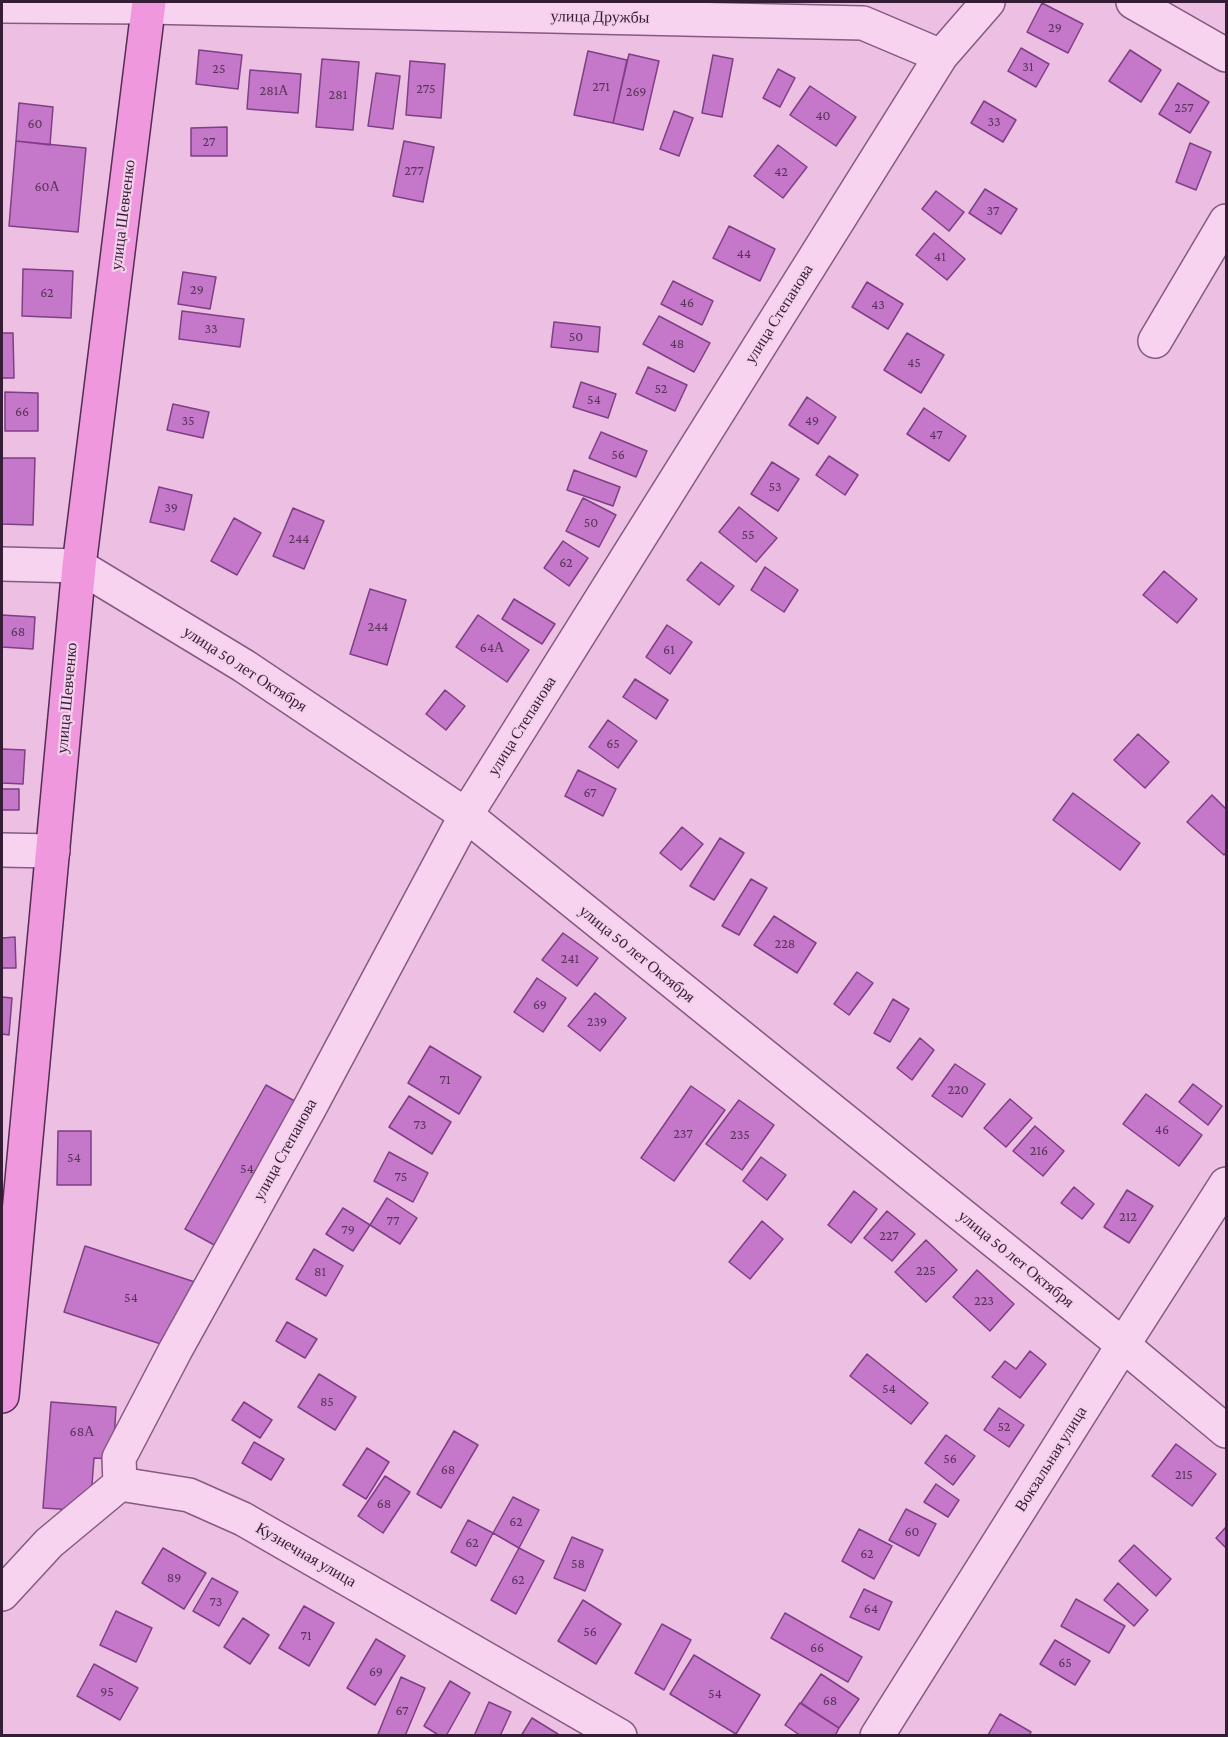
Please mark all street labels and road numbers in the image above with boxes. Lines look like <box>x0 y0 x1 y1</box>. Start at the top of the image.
street label: улица Дружбы <box>550 7 650 27</box>
street label: улица Шевченко <box>107 159 139 271</box>
street label: улица Степанова <box>741 261 817 367</box>
street label: улица 50 лет Октября <box>179 622 311 716</box>
street label: улица Шевченко <box>53 642 81 754</box>
street label: улица Степанова <box>484 673 560 779</box>
street label: улица 50 лет Октября <box>575 901 699 1007</box>
street label: улица Степанова <box>249 1096 321 1204</box>
street label: улица 50 лет Октября <box>954 1206 1078 1312</box>
street label: Вокзальная улица <box>1011 1403 1091 1515</box>
street label: Кузнечная улица <box>252 1519 360 1591</box>

